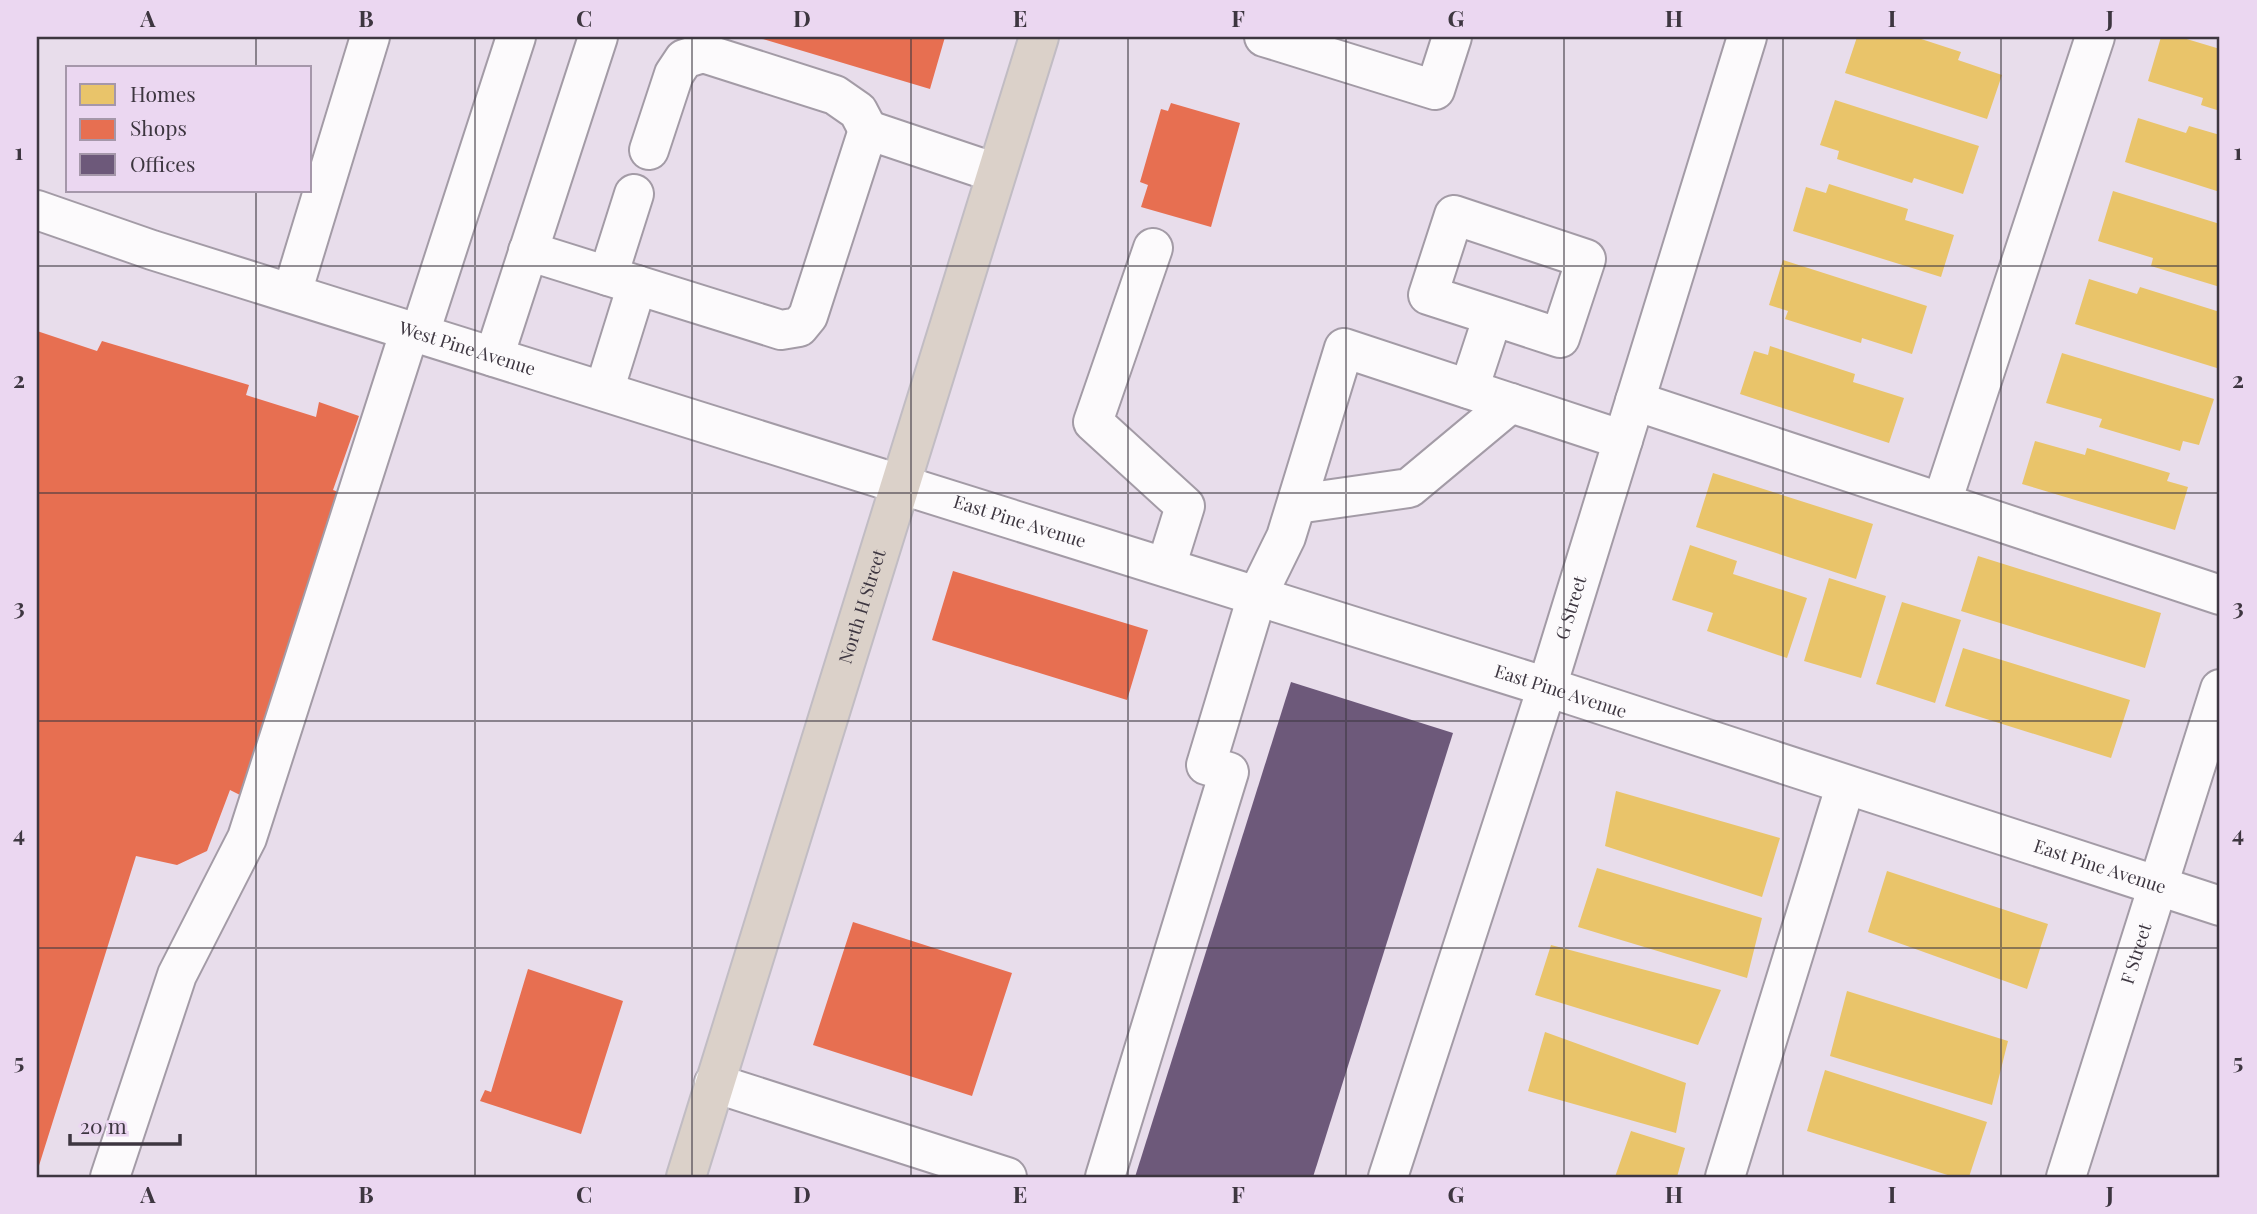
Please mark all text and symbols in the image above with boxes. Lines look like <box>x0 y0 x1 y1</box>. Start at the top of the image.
text: A <box>139 2 156 33</box>
text: B <box>358 2 374 33</box>
text: C <box>576 2 592 33</box>
text: D <box>793 2 811 33</box>
text: E <box>1013 2 1027 33</box>
text: F <box>1231 2 1245 33</box>
text: G <box>1448 2 1465 33</box>
text: H <box>1665 2 1683 33</box>
text: I <box>1888 2 1896 33</box>
text: J <box>2105 2 2114 33</box>
legend <box>66 66 312 192</box>
text: Homes <box>130 79 196 107</box>
text: Shops <box>130 113 187 141</box>
text: 1 <box>15 135 24 166</box>
text: 1 <box>2234 135 2243 166</box>
text: Offices <box>130 149 195 177</box>
street label: West Pine Avenue <box>395 315 539 380</box>
text: 2 <box>13 363 25 394</box>
text: 2 <box>2232 363 2244 394</box>
street label: East Pine Avenue <box>951 489 1089 553</box>
street label: North H Street <box>833 546 891 666</box>
street label: G Street <box>1549 572 1592 642</box>
text: 3 <box>13 590 25 621</box>
text: 3 <box>2232 590 2244 621</box>
street label: East Pine Avenue <box>1492 658 1630 723</box>
text: 4 <box>13 817 25 848</box>
text: 4 <box>2232 817 2244 848</box>
street label: East Pine Avenue <box>2031 833 2169 899</box>
street label: F Street <box>2115 919 2157 987</box>
text: 5 <box>14 1045 24 1076</box>
text: 5 <box>2233 1045 2243 1076</box>
scale bar <box>70 1102 180 1146</box>
text: 20 m <box>80 1111 127 1139</box>
text: A <box>139 1178 156 1209</box>
text: B <box>358 1178 374 1209</box>
text: C <box>576 1178 592 1209</box>
text: D <box>793 1178 811 1209</box>
text: E <box>1013 1178 1027 1209</box>
text: F <box>1231 1178 1245 1209</box>
text: G <box>1448 1178 1465 1209</box>
text: H <box>1665 1178 1683 1209</box>
text: I <box>1888 1178 1896 1209</box>
text: J <box>2105 1178 2114 1209</box>

